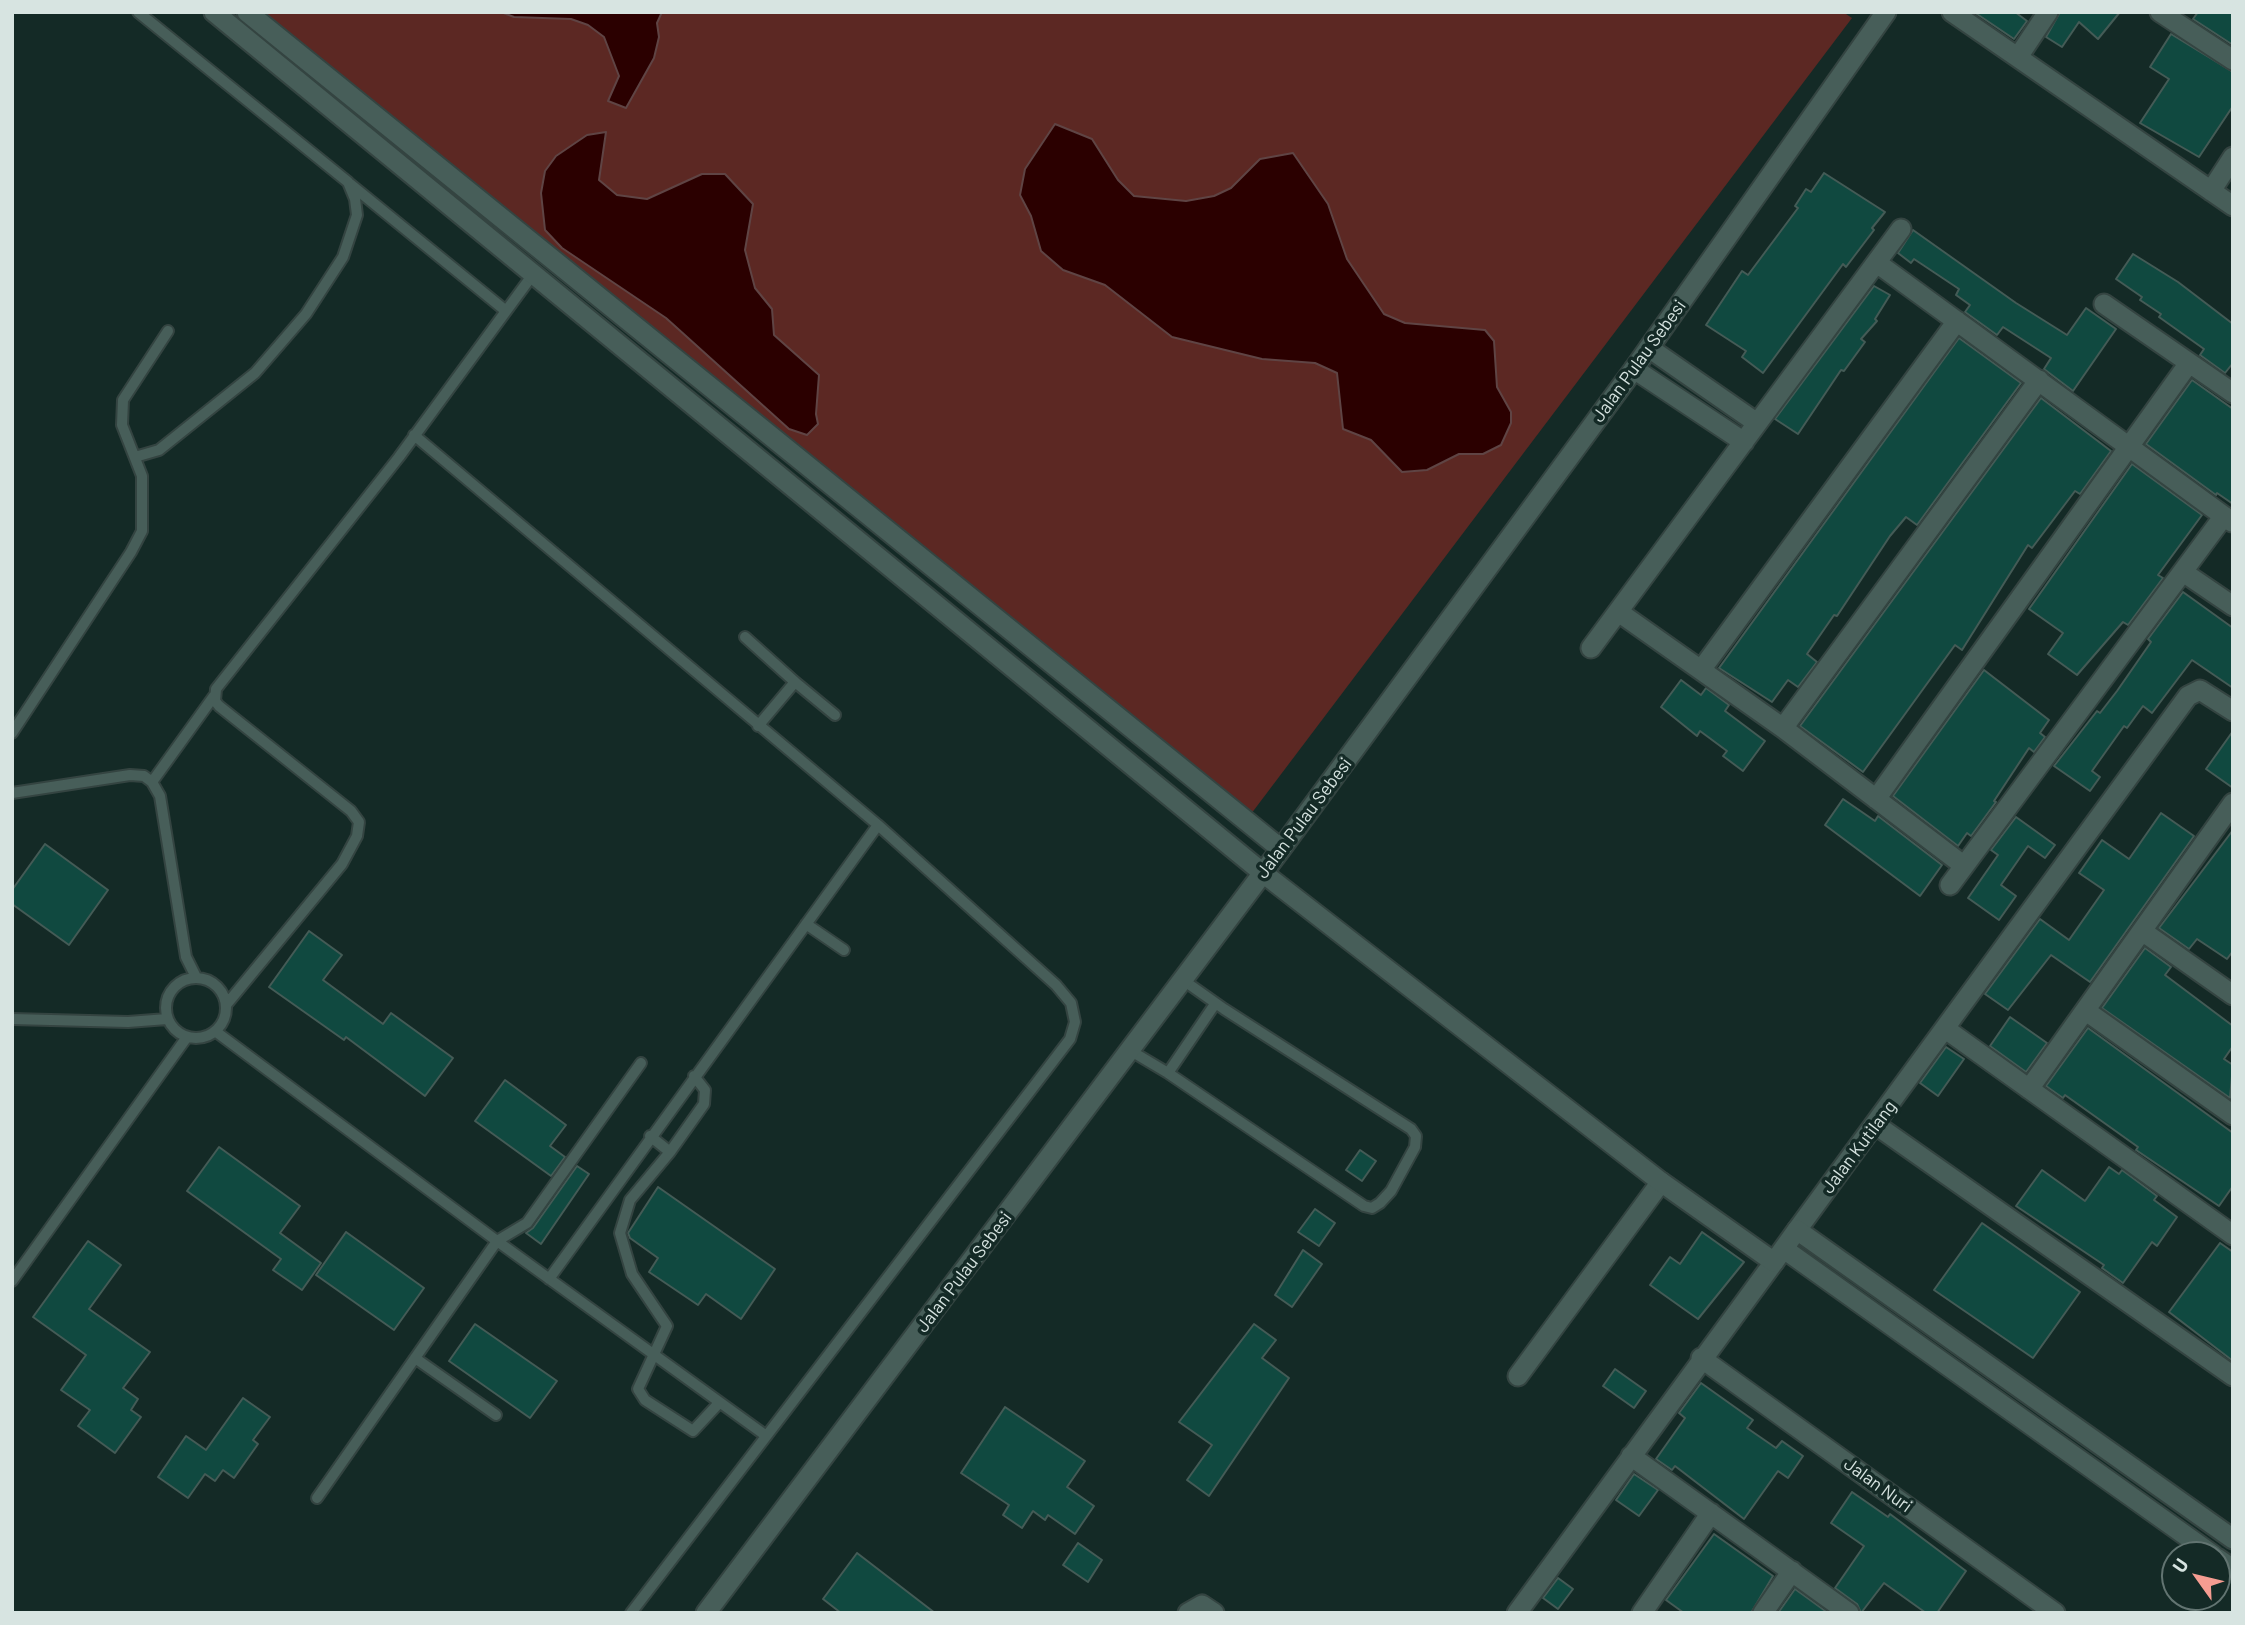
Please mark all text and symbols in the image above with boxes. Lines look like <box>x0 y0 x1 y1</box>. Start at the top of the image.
street label: Jalan Pulau Sebesi <box>1587 296 1691 426</box>
street label: Jalan Pulau Sebesi <box>1252 753 1356 883</box>
street label: Jalan Kutilang <box>1817 1096 1901 1198</box>
street label: Jalan Pulau Sebesi <box>912 1207 1016 1337</box>
street label: Jalan Nuri <box>1840 1453 1916 1517</box>
north arrow <box>2161 1541 2231 1611</box>
text: U <box>2167 1554 2193 1576</box>

